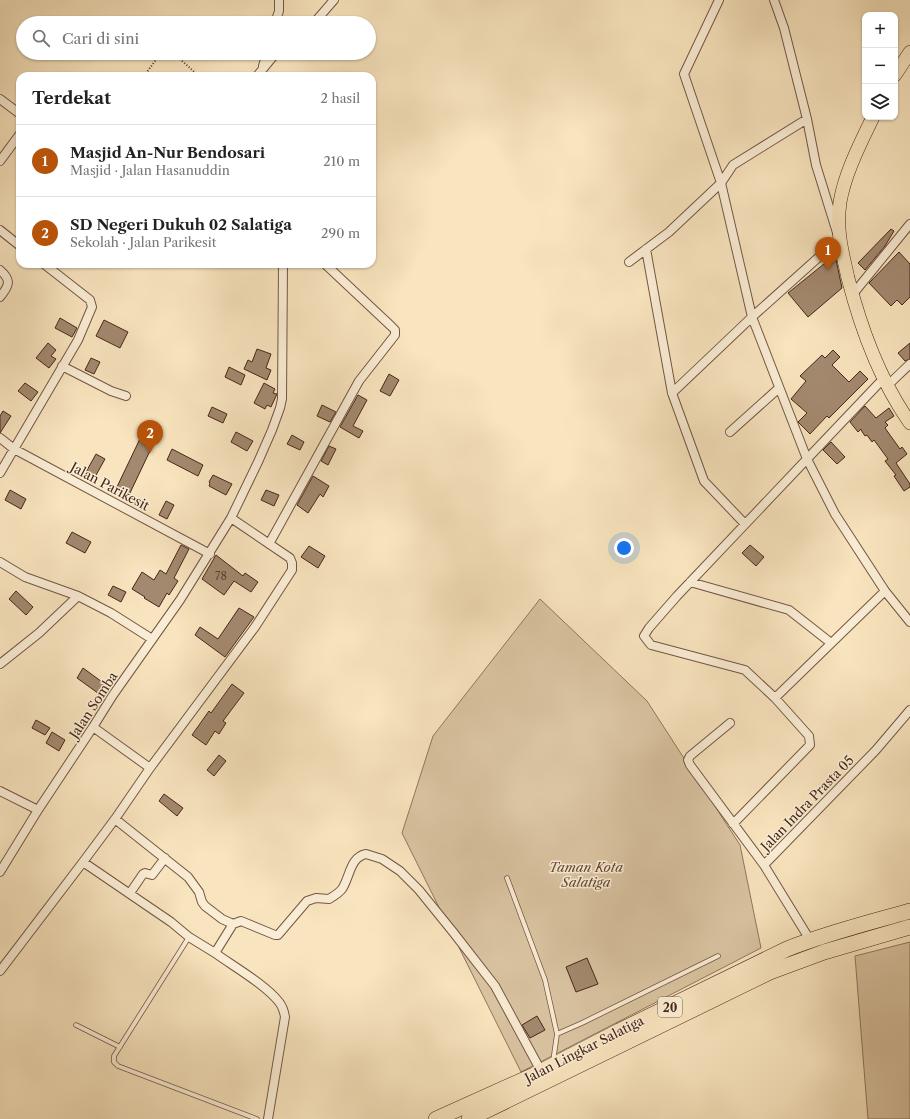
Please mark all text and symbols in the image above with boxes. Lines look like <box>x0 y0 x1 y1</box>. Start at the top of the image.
map controls <box>862 12 898 120</box>
button: + <box>862 12 898 48</box>
search box <box>16 16 376 60</box>
icon: search <box>30 27 52 49</box>
text: Cari di sini <box>62 29 139 48</box>
button: − <box>862 48 898 84</box>
button: layers <box>862 84 898 120</box>
text: Terdekat <box>32 88 111 108</box>
text: 2 hasil <box>321 90 360 106</box>
text: Masjid An-Nur Bendosari <box>70 143 265 162</box>
text: 1 <box>42 153 48 169</box>
text: 210 m <box>323 153 360 169</box>
text: Masjid · Jalan Hasanuddin <box>70 162 230 178</box>
text: SD Negeri Dukuh 02 Salatiga <box>70 215 292 234</box>
text: 2 <box>41 225 49 241</box>
text: 290 m <box>321 225 360 241</box>
text: Sekolah · Jalan Parikesit <box>70 234 216 250</box>
pin: 1 <box>815 237 841 270</box>
pin: 2 <box>137 420 163 453</box>
street label: Jalan Parikesit <box>66 458 152 514</box>
your location <box>614 538 634 558</box>
house number: 78 <box>215 569 227 583</box>
street label: Jalan Somba <box>64 669 121 743</box>
street label: Jalan Indra Prasta 05 <box>756 752 857 856</box>
park label: Taman Kota Salatiga <box>549 859 623 890</box>
road number: 20 <box>658 997 682 1017</box>
street label: Jalan Lingkar Salatiga <box>520 1012 646 1087</box>

